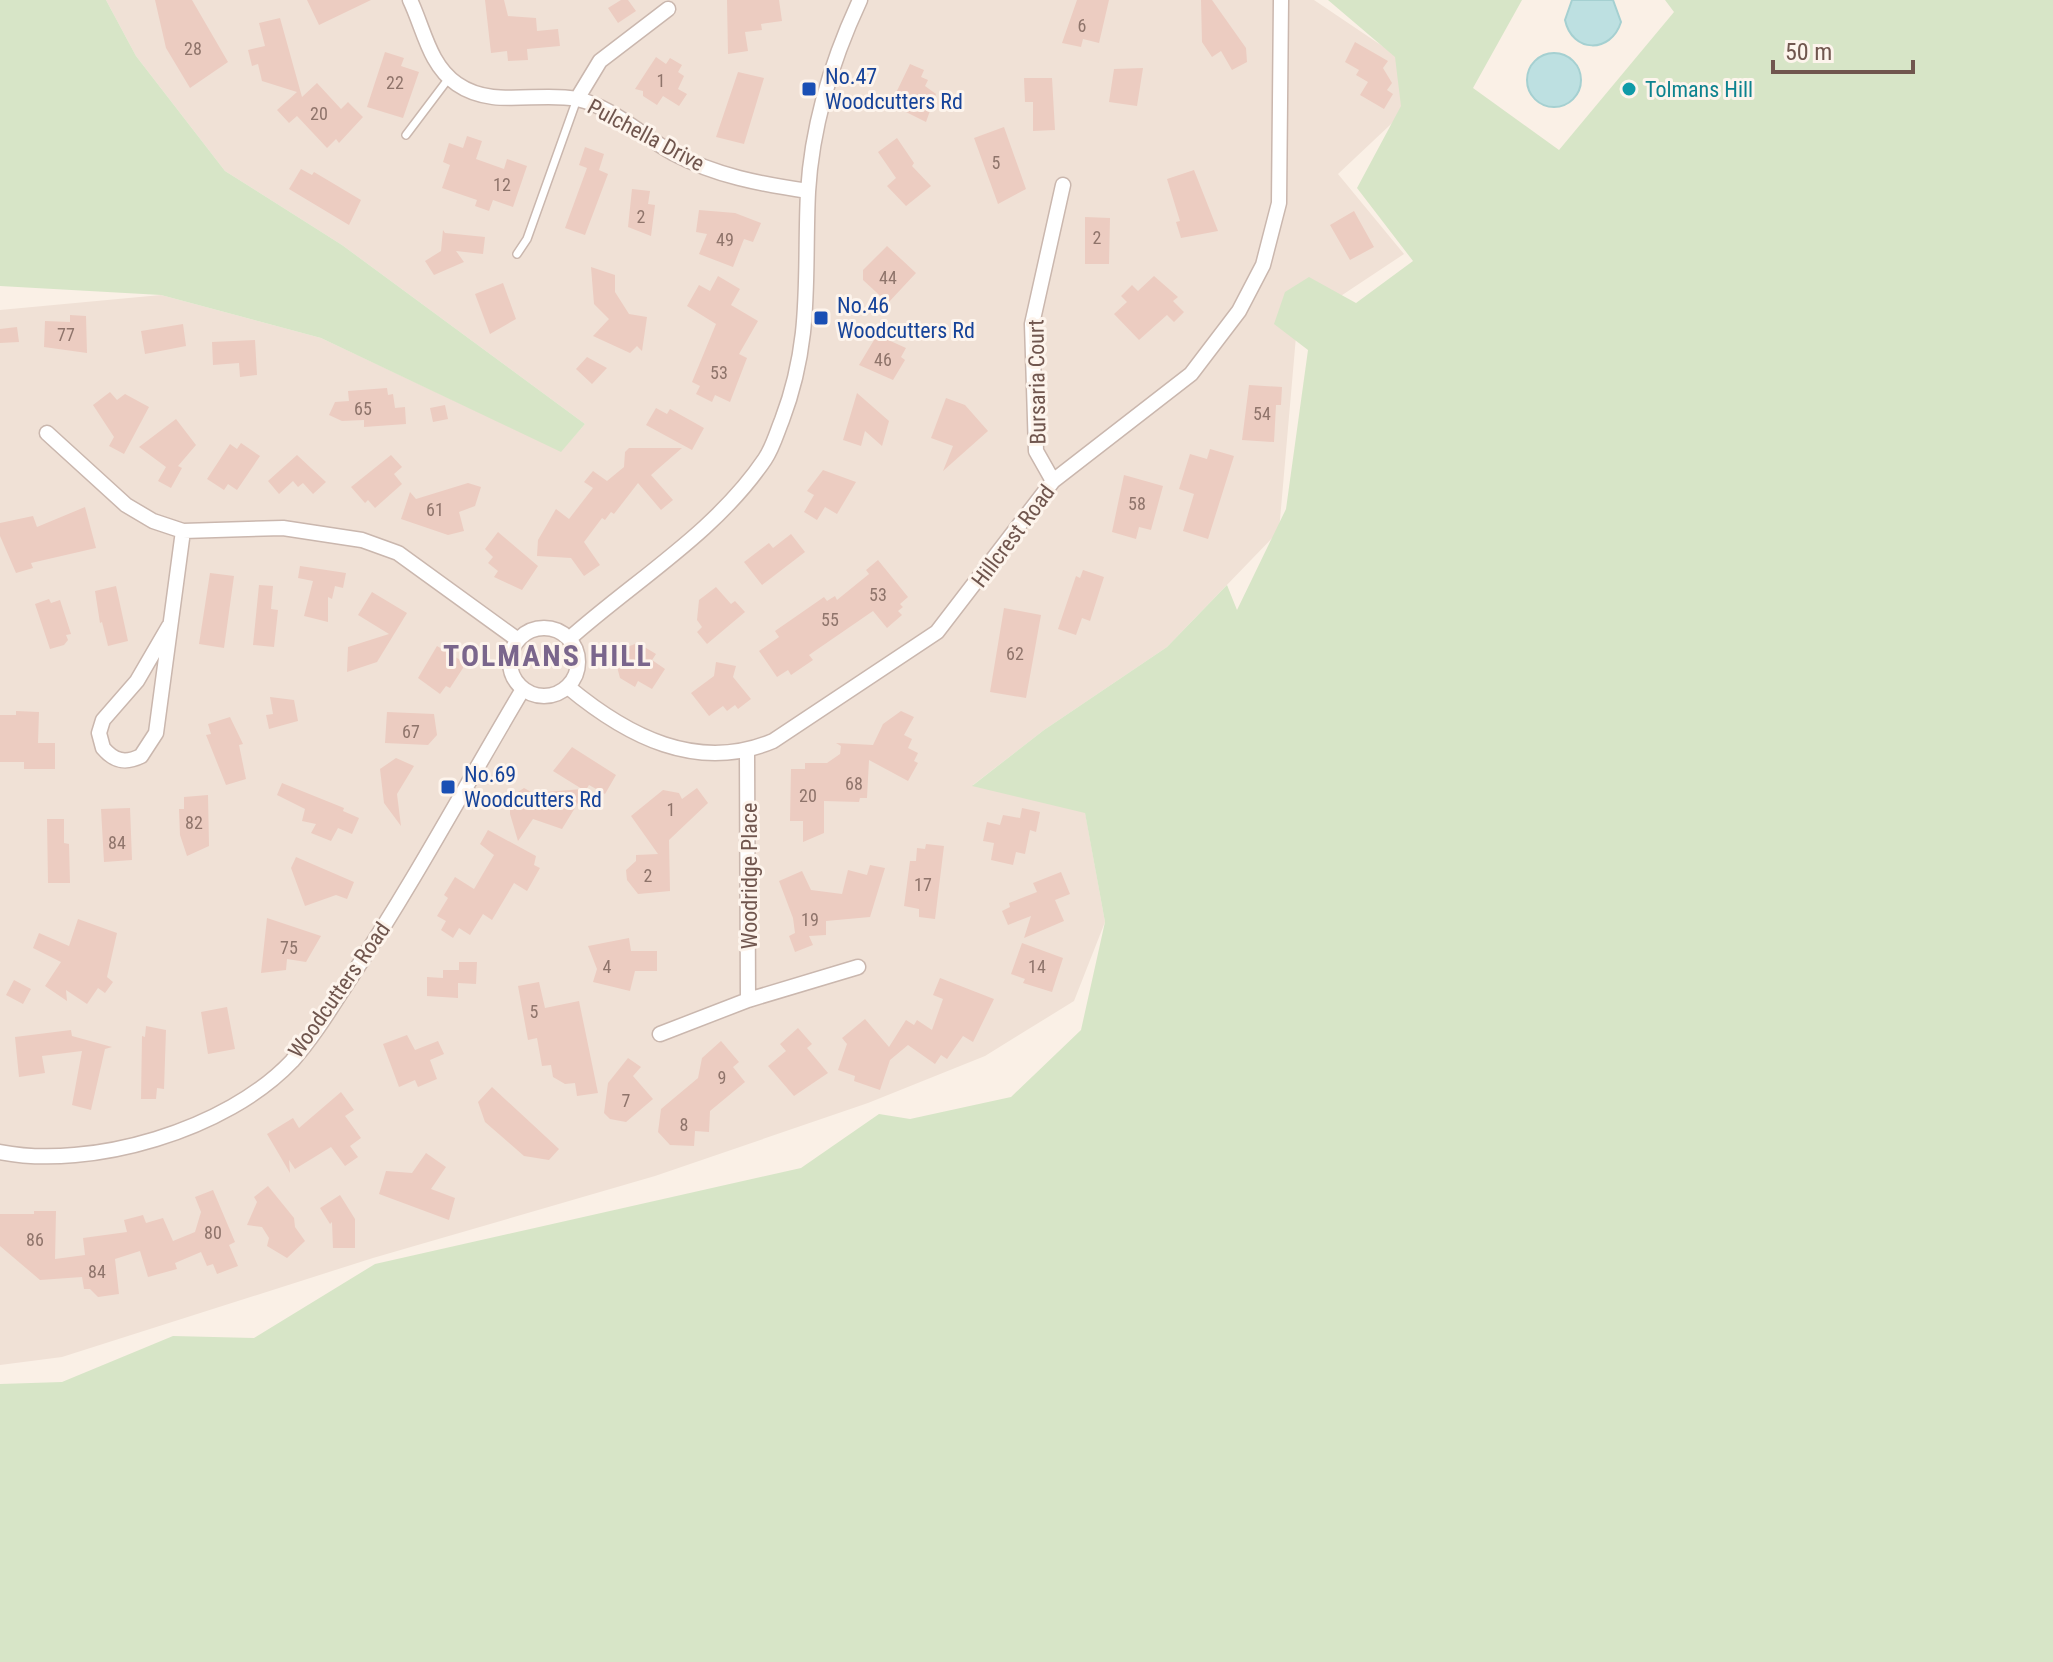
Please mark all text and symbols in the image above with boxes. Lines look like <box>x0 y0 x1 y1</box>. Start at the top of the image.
house number: 6 <box>1078 15 1086 36</box>
scale bar <box>1773 24 1913 74</box>
house number: 28 <box>184 38 202 59</box>
text: 50 m <box>1785 38 1832 66</box>
place label: No.47 Woodcutters Rd <box>825 64 963 114</box>
house number: 1 <box>657 70 665 91</box>
house number: 22 <box>386 72 404 93</box>
place label: Tolmans Hill <box>1645 77 1753 102</box>
marker: No.47 Woodcutters Rd <box>800 80 818 98</box>
marker: Tolmans Hill <box>1620 80 1638 98</box>
street label: Pulchella Drive <box>583 94 709 176</box>
house number: 20 <box>310 103 328 124</box>
house number: 5 <box>992 152 1001 173</box>
house number: 12 <box>493 174 511 195</box>
house number: 2 <box>637 206 646 227</box>
house number: 2 <box>1093 227 1102 248</box>
house number: 49 <box>716 229 734 250</box>
house number: 44 <box>879 267 897 288</box>
place label: No.46 Woodcutters Rd <box>837 293 975 343</box>
marker: No.46 Woodcutters Rd <box>812 309 830 327</box>
street label: Bursaria Court <box>1023 319 1051 445</box>
house number: 77 <box>57 324 75 345</box>
house number: 46 <box>874 349 892 370</box>
house number: 53 <box>710 362 728 383</box>
house number: 65 <box>354 398 372 419</box>
house number: 54 <box>1253 403 1271 424</box>
street label: Hillcrest Road <box>966 480 1060 592</box>
house number: 58 <box>1128 493 1146 514</box>
house number: 61 <box>426 499 444 520</box>
house number: 53 <box>869 584 887 605</box>
house number: 55 <box>821 609 839 630</box>
district label: TOLMANS HILL <box>443 638 653 673</box>
house number: 62 <box>1006 643 1024 664</box>
house number: 67 <box>402 721 420 742</box>
place label: No.69 Woodcutters Rd <box>464 762 602 812</box>
house number: 68 <box>845 773 863 794</box>
marker: No.69 Woodcutters Rd <box>439 778 457 796</box>
house number: 20 <box>799 785 817 806</box>
house number: 1 <box>667 799 675 820</box>
street label: Woodridge Place <box>737 803 762 949</box>
house number: 82 <box>185 812 203 833</box>
house number: 84 <box>108 832 126 853</box>
house number: 2 <box>644 865 653 886</box>
house number: 17 <box>914 874 932 895</box>
house number: 19 <box>801 909 819 930</box>
street label: Woodcutters Road <box>283 917 395 1063</box>
house number: 75 <box>280 937 298 958</box>
house number: 4 <box>603 956 612 977</box>
house number: 14 <box>1028 956 1046 977</box>
house number: 5 <box>530 1001 539 1022</box>
house number: 9 <box>718 1067 726 1088</box>
house number: 7 <box>622 1090 631 1111</box>
house number: 8 <box>680 1114 688 1135</box>
house number: 80 <box>204 1222 222 1243</box>
house number: 86 <box>26 1229 44 1250</box>
house number: 84 <box>88 1261 106 1282</box>

